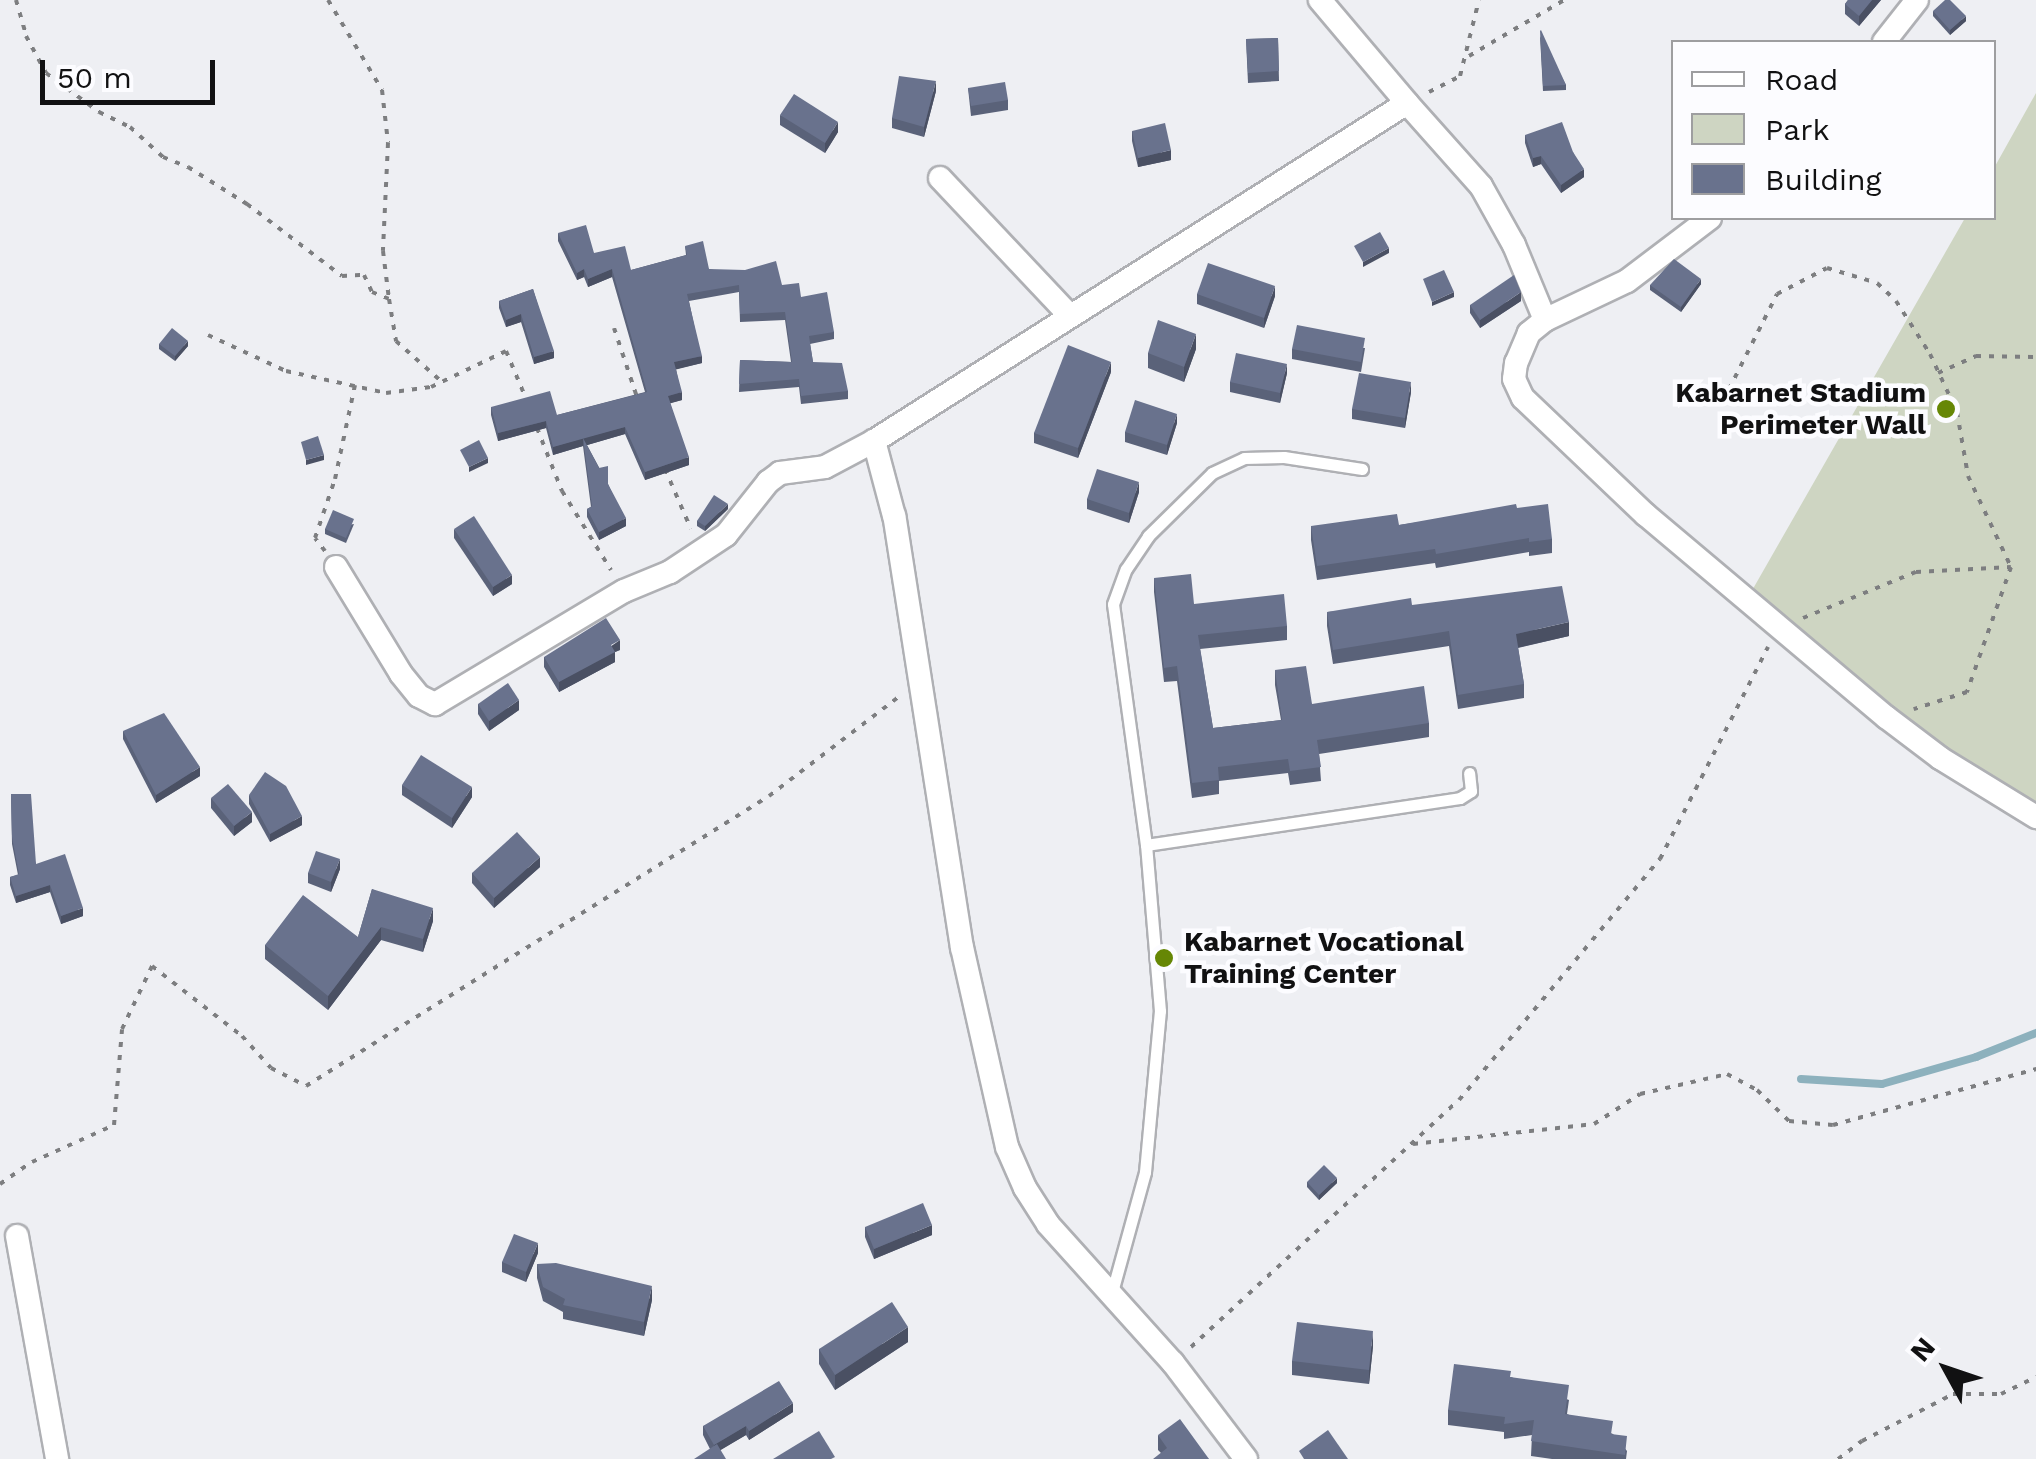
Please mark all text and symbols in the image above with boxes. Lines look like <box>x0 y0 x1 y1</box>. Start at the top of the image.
scale bar <box>45 40 220 102</box>
legend <box>1671 40 1996 220</box>
text: 50 m <box>57 60 132 95</box>
text: Road <box>1765 62 1838 97</box>
text: Park <box>1765 112 1830 147</box>
text: Building <box>1765 162 1882 197</box>
place label: Kabarnet Stadium Perimeter Wall <box>1675 376 1926 442</box>
marker: Kabarnet Stadium Perimeter Wall <box>1935 398 1957 420</box>
place label: Kabarnet Vocational Training Center <box>1184 925 1464 991</box>
marker: Kabarnet Vocational Training Center <box>1153 947 1175 969</box>
north arrow <box>1896 1319 1996 1419</box>
text: N <box>1903 1331 1942 1368</box>

